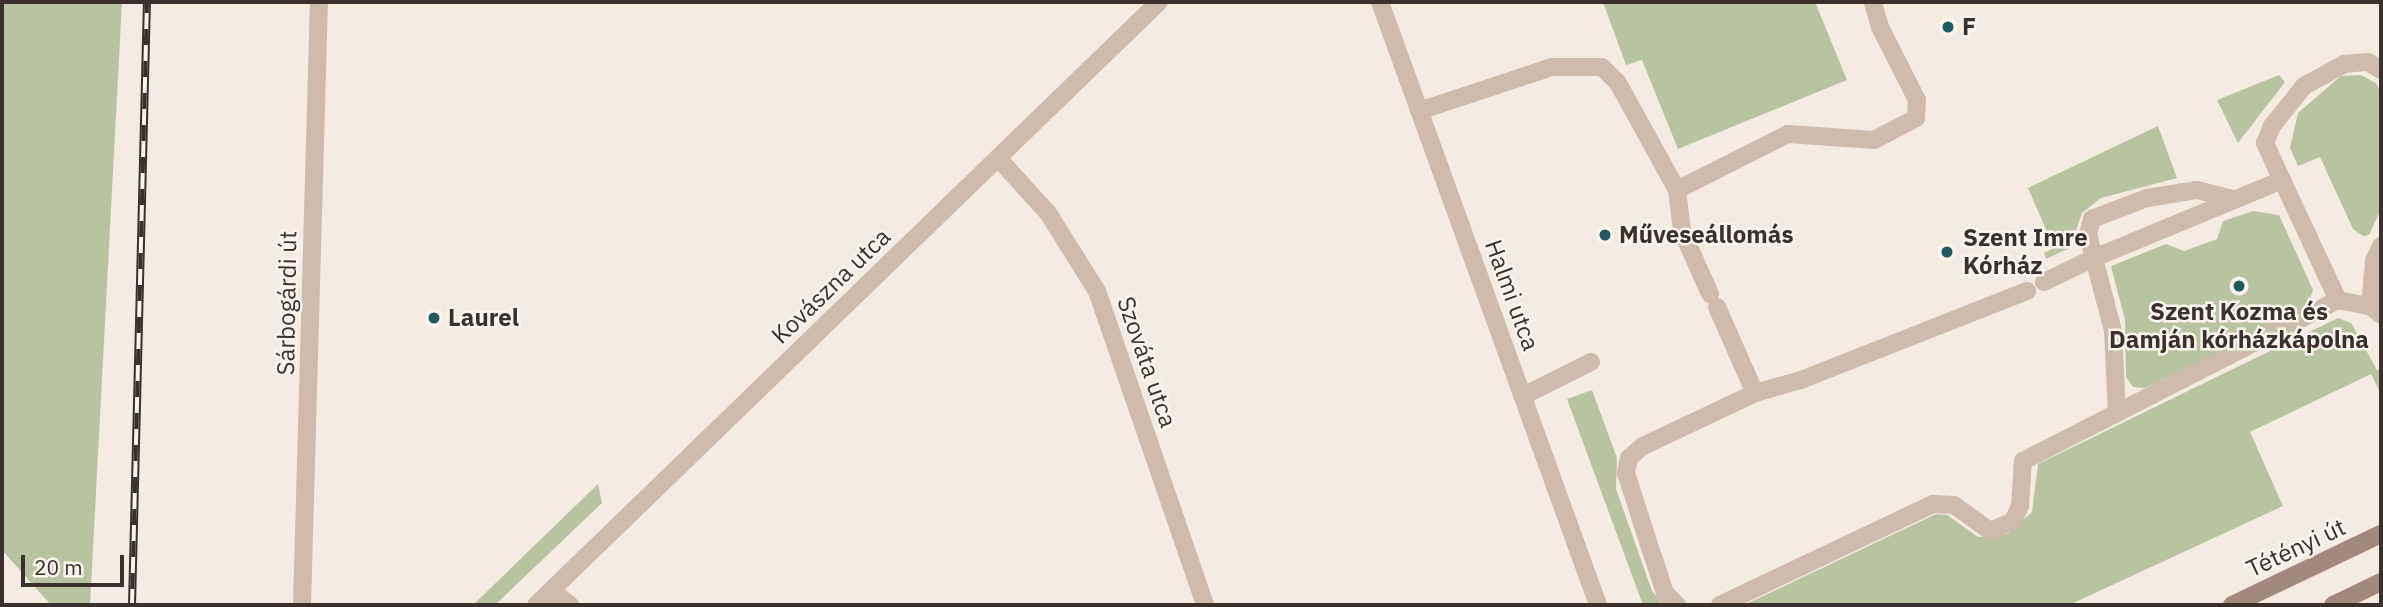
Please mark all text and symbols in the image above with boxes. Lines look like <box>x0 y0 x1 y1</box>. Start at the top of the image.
place label: F <box>1962 13 1976 41</box>
marker: F <box>1940 19 1956 35</box>
place label: Műveseállomás <box>1619 221 1794 249</box>
street label: Kovászna utca <box>766 222 896 350</box>
place label: Szent Imre Kórház <box>1963 224 2088 280</box>
marker: Műveseállomás <box>1597 227 1613 243</box>
street label: Sárbogárdi út <box>271 230 303 376</box>
street label: Halmi utca <box>1479 236 1545 354</box>
marker: Szent Imre Kórház <box>1937 242 1957 262</box>
marker: Szent Kozma és Damján kórházkápolna <box>2231 278 2247 294</box>
street label: Szováta utca <box>1111 293 1183 431</box>
place label: Szent Kozma és Damján kórházkápolna <box>2109 298 2369 354</box>
place label: Laurel <box>448 304 519 332</box>
marker: Laurel <box>426 310 442 326</box>
street label: Tétényi út <box>2242 513 2350 583</box>
scale bar <box>24 540 128 584</box>
text: 20 m <box>34 553 83 581</box>

